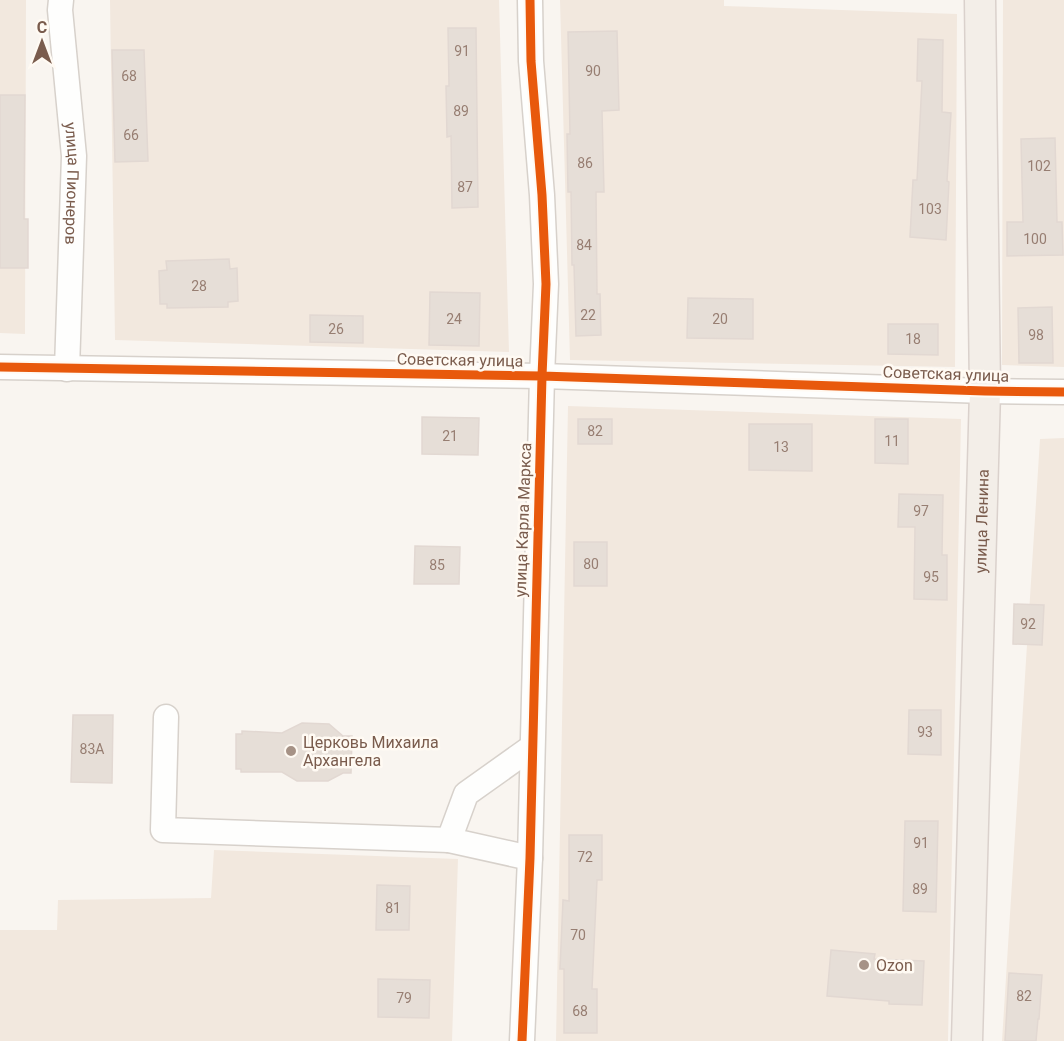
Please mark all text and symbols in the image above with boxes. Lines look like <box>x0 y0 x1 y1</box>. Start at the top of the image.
north arrow <box>12 12 72 72</box>
text: С <box>37 18 47 37</box>
house number: 91 <box>454 43 470 59</box>
house number: 90 <box>585 63 601 79</box>
house number: 68 <box>121 68 137 84</box>
house number: 89 <box>453 103 469 119</box>
street label: улица Пионеров <box>61 121 84 245</box>
house number: 66 <box>123 127 139 143</box>
house number: 86 <box>577 155 593 171</box>
house number: 102 <box>1027 158 1051 174</box>
house number: 87 <box>457 179 473 195</box>
house number: 103 <box>918 201 942 217</box>
house number: 100 <box>1023 231 1047 247</box>
house number: 84 <box>576 237 592 253</box>
house number: 28 <box>191 278 207 294</box>
house number: 22 <box>580 307 596 323</box>
house number: 24 <box>446 311 462 327</box>
house number: 20 <box>712 311 728 327</box>
house number: 26 <box>328 321 344 337</box>
house number: 98 <box>1028 327 1044 343</box>
house number: 18 <box>905 331 921 347</box>
street label: Советская улица <box>397 349 523 371</box>
street label: Советская улица <box>882 362 1010 386</box>
house number: 82 <box>587 423 603 439</box>
house number: 21 <box>442 428 458 444</box>
house number: 11 <box>884 433 900 449</box>
house number: 13 <box>773 439 789 455</box>
street label: улица Карла Маркса <box>511 442 535 598</box>
street label: улица Ленина <box>970 469 992 573</box>
house number: 97 <box>913 503 929 519</box>
house number: 80 <box>583 556 599 572</box>
house number: 85 <box>429 557 445 573</box>
house number: 95 <box>923 569 939 585</box>
house number: 92 <box>1020 616 1036 632</box>
house number: 93 <box>917 724 933 740</box>
place label: Церковь Михаила Архангела <box>303 733 439 770</box>
house number: 83А <box>80 741 104 757</box>
marker: Церковь Михаила Архангела <box>284 744 298 758</box>
house number: 91 <box>913 835 929 851</box>
house number: 72 <box>577 849 593 865</box>
house number: 89 <box>912 881 928 897</box>
house number: 81 <box>385 900 401 916</box>
house number: 70 <box>570 927 586 943</box>
place label: Ozon <box>876 956 913 975</box>
marker: Ozon <box>857 958 871 972</box>
house number: 82 <box>1016 988 1032 1004</box>
house number: 79 <box>396 990 412 1006</box>
house number: 68 <box>572 1003 588 1019</box>

